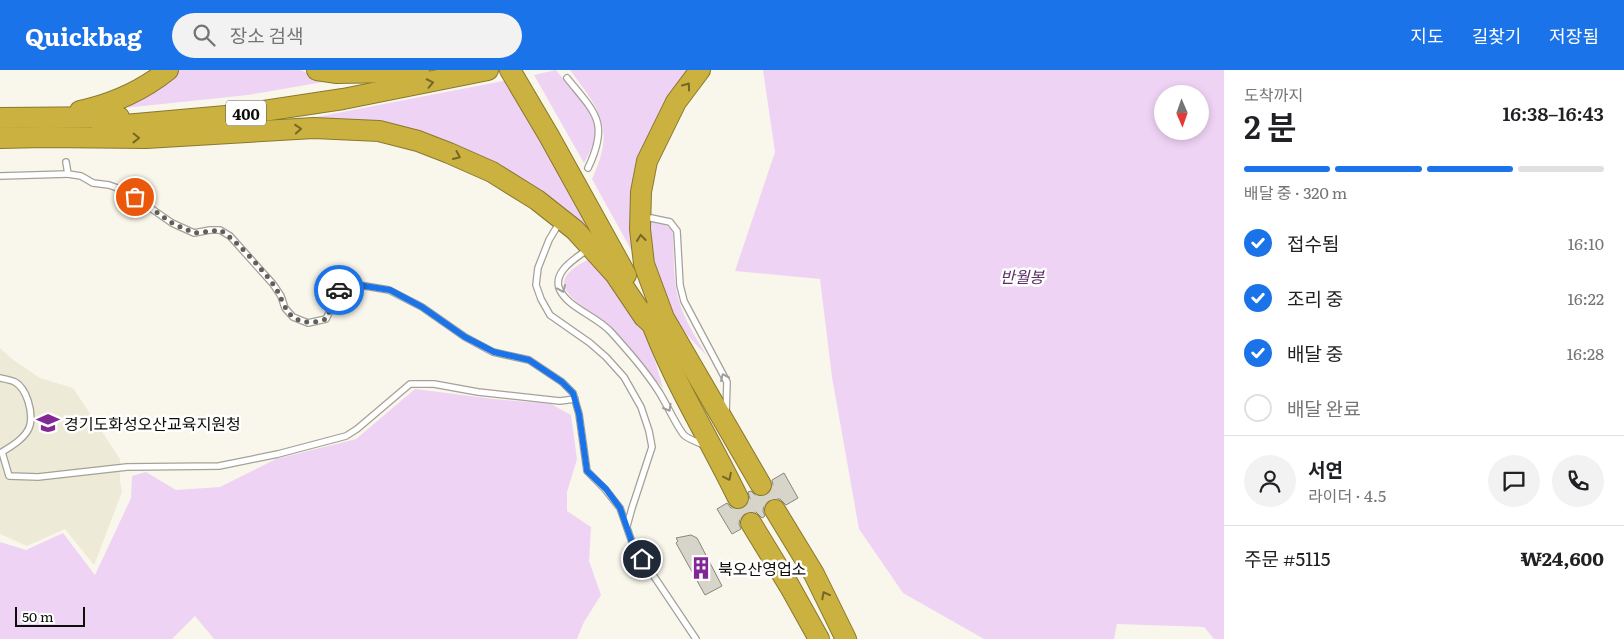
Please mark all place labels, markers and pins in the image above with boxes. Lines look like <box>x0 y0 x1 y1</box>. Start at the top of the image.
pin <box>114 176 156 218</box>
school or university icon: 경기도화성오산교육지원청 <box>35 410 61 436</box>
place label: 경기도화성오산교육지원청 <box>64 411 241 435</box>
pin <box>621 538 663 580</box>
building icon: 북오산영업소 <box>688 555 714 581</box>
place label: 북오산영업소 <box>718 556 806 580</box>

